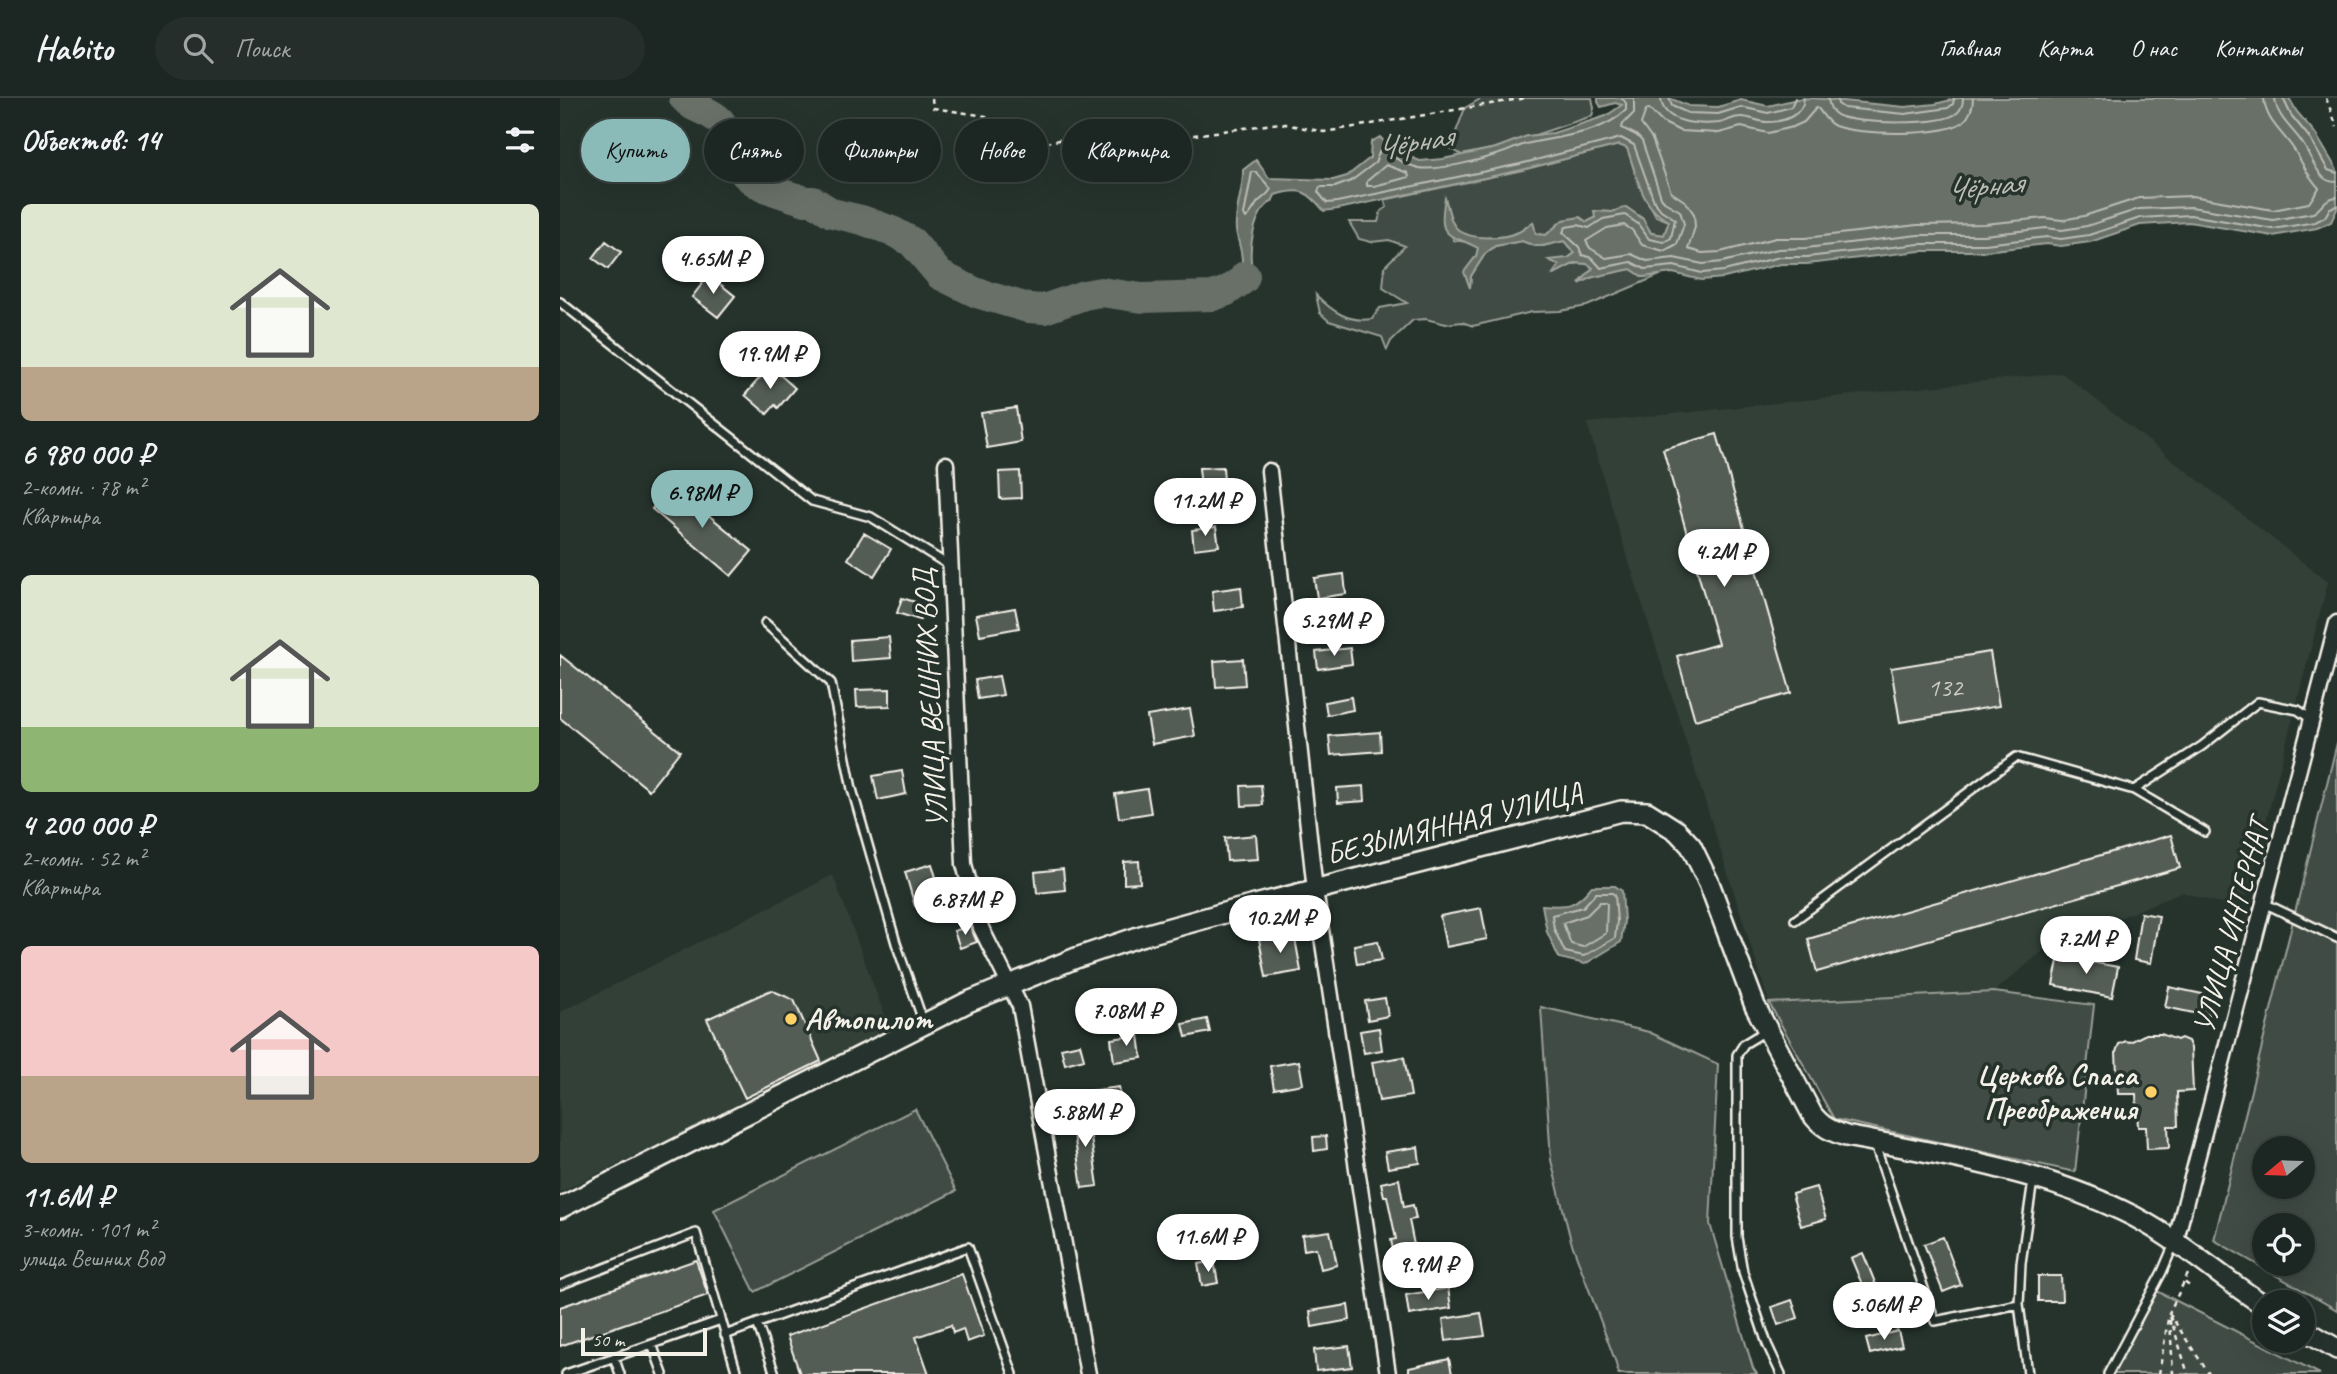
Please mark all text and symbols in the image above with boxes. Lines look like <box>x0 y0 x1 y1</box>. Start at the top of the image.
search box <box>155 17 645 80</box>
text: Habito <box>35 27 113 69</box>
icon: search <box>179 29 217 67</box>
text: Поиск <box>235 32 290 65</box>
text: Главная <box>1939 33 2000 63</box>
text: Карта <box>2038 33 2092 63</box>
text: О нас <box>2130 33 2177 63</box>
text: Контакты <box>2215 33 2302 63</box>
water label: Чёрная <box>1373 114 1460 169</box>
chip: Купить <box>581 119 690 182</box>
chip: Снять <box>704 119 804 182</box>
chip: Фильтры <box>818 119 941 182</box>
chip: Новое <box>955 119 1048 182</box>
chip: Квартира <box>1062 119 1192 182</box>
text: Объектов: 14 <box>21 121 160 159</box>
icon: filters <box>501 121 539 159</box>
water label: Чёрная <box>1944 161 2029 210</box>
pin: 4.65M ₽ <box>648 236 778 296</box>
text: 4.65M ₽ <box>678 244 748 273</box>
icon: home <box>217 250 343 376</box>
pin: 19.9M ₽ <box>705 331 835 391</box>
text: 19.9M ₽ <box>735 339 805 368</box>
text: 6 980 000 ₽ <box>21 435 153 473</box>
pin: 6.98M ₽ <box>637 470 767 530</box>
text: 2-комн. · 78 m² <box>21 473 145 502</box>
text: 6.98M ₽ <box>667 478 737 507</box>
pin: 11.2M ₽ <box>1140 478 1270 538</box>
text: 11.2M ₽ <box>1170 486 1240 515</box>
text: Квартира <box>21 502 99 531</box>
pin: 4.2M ₽ <box>1667 530 1781 589</box>
text: 4.2M ₽ <box>1694 537 1754 566</box>
street label: УЛИЦА ВЕШНИХ ВОД <box>904 566 956 829</box>
pin: 5.29M ₽ <box>1269 598 1399 658</box>
text: 5.29M ₽ <box>1299 606 1369 635</box>
icon: home <box>217 621 343 747</box>
house number: 132 <box>1927 671 1965 704</box>
street label: БЕЗЫМЯННАЯ УЛИЦА <box>1322 773 1587 873</box>
text: 4 200 000 ₽ <box>21 806 153 844</box>
street label: УЛИЦА ИНТЕРНАТ <box>2184 809 2279 1037</box>
text: 2-комн. · 52 m² <box>21 844 145 873</box>
text: Квартира <box>21 873 99 902</box>
pin: 6.87M ₽ <box>900 878 1030 937</box>
text: 6.87M ₽ <box>930 885 1000 914</box>
pin: 10.2M ₽ <box>1215 896 1345 955</box>
text: 10.2M ₽ <box>1245 903 1315 932</box>
pin: 7.2M ₽ <box>2029 916 2143 976</box>
text: 7.2M ₽ <box>2056 924 2116 953</box>
pin: 7.08M ₽ <box>1061 988 1191 1048</box>
icon: home <box>217 992 343 1118</box>
text: 7.08M ₽ <box>1091 996 1161 1025</box>
place label: Автопилот <box>805 1000 934 1038</box>
marker: Автопилот <box>783 1011 799 1027</box>
place label: Церковь Спаса Преображения <box>1976 1056 2140 1128</box>
marker: Церковь Спаса Преображения <box>2143 1084 2159 1100</box>
pin: 5.88M ₽ <box>1020 1090 1150 1149</box>
text: 5.88M ₽ <box>1050 1097 1120 1126</box>
north arrow <box>2252 1136 2315 1199</box>
map controls <box>2252 1136 2315 1353</box>
text: 11.6M ₽ <box>21 1177 113 1215</box>
button: locate <box>2252 1213 2315 1276</box>
pin: 11.6M ₽ <box>1143 1214 1273 1274</box>
text: 3-комн. · 101 m² <box>21 1215 155 1244</box>
text: 11.6M ₽ <box>1173 1222 1243 1251</box>
pin: 9.9M ₽ <box>1371 1242 1485 1302</box>
text: улица Вешних Вод <box>21 1244 164 1273</box>
text: 9.9M ₽ <box>1399 1250 1457 1279</box>
pin: 5.06M ₽ <box>1819 1282 1949 1342</box>
text: 5.06M ₽ <box>1849 1290 1919 1319</box>
button: layers <box>2252 1290 2315 1353</box>
scale bar <box>581 1325 707 1357</box>
text: 50 m <box>592 1328 624 1352</box>

